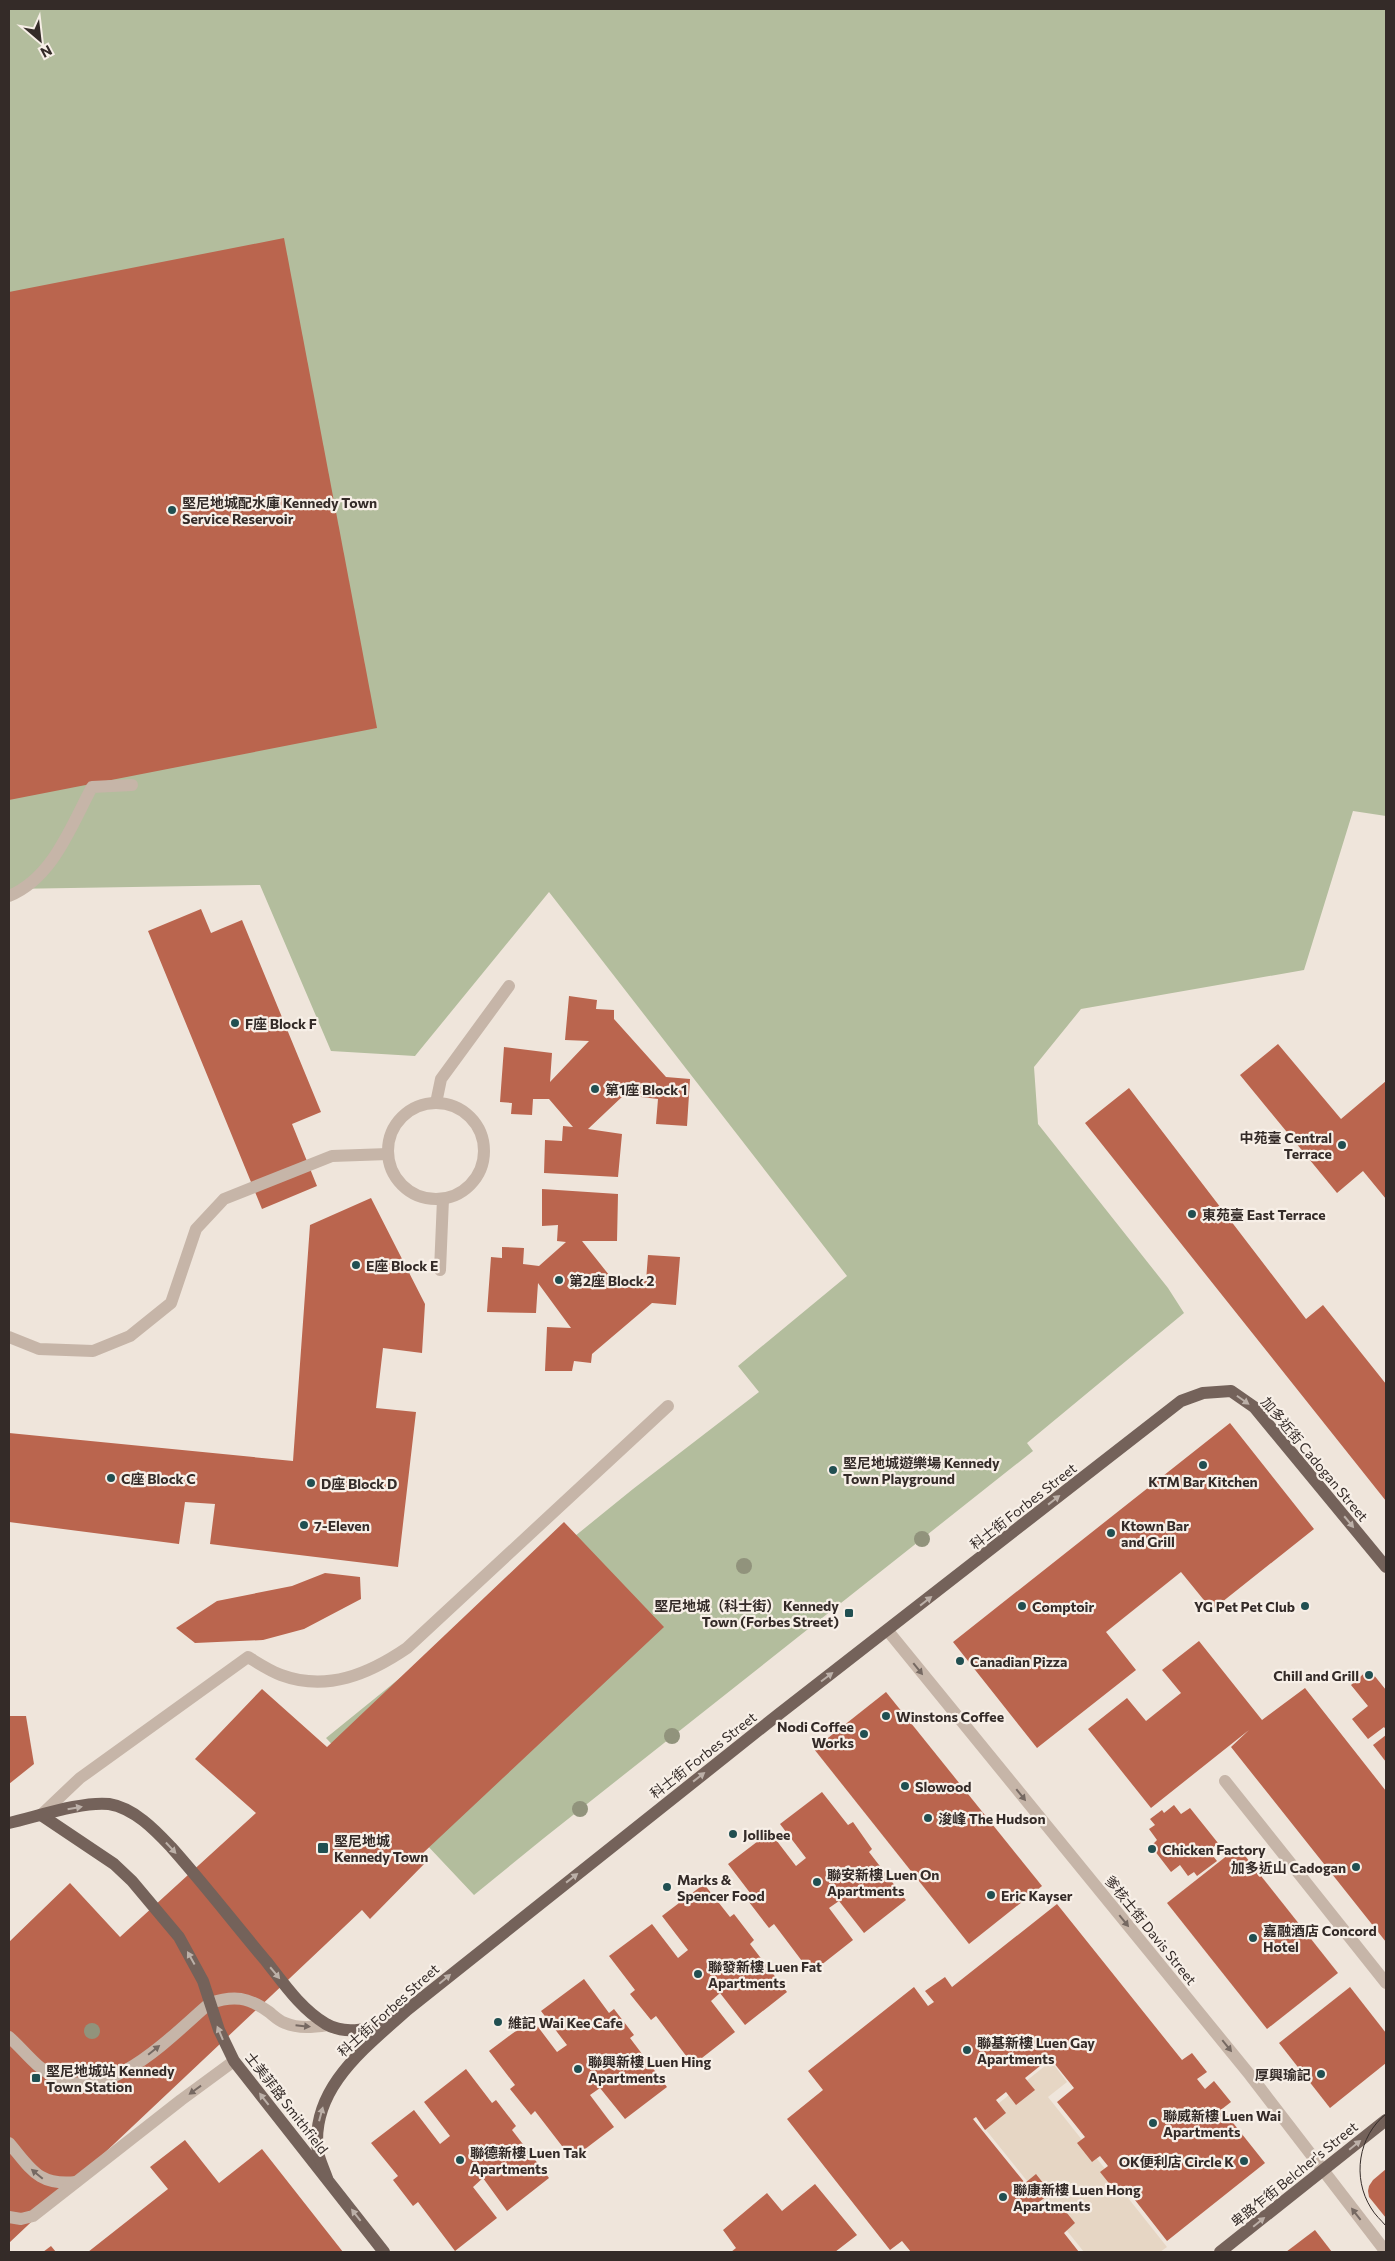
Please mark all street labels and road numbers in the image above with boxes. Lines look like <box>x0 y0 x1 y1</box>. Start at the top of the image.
street label: 加多近街 Cadogan Street <box>1258 1393 1372 1525</box>
street label: 科士街 Forbes Street <box>966 1459 1080 1553</box>
street label: 科士街 Forbes Street <box>646 1708 760 1802</box>
street label: 爹核士街 Davis Street <box>1102 1872 1200 1988</box>
street label: 科士街 Forbes Street <box>334 1960 442 2060</box>
street label: 士美菲路 Smithfield <box>242 2049 332 2157</box>
street label: 卑路乍街 Belcher's Street <box>1227 2118 1361 2230</box>

